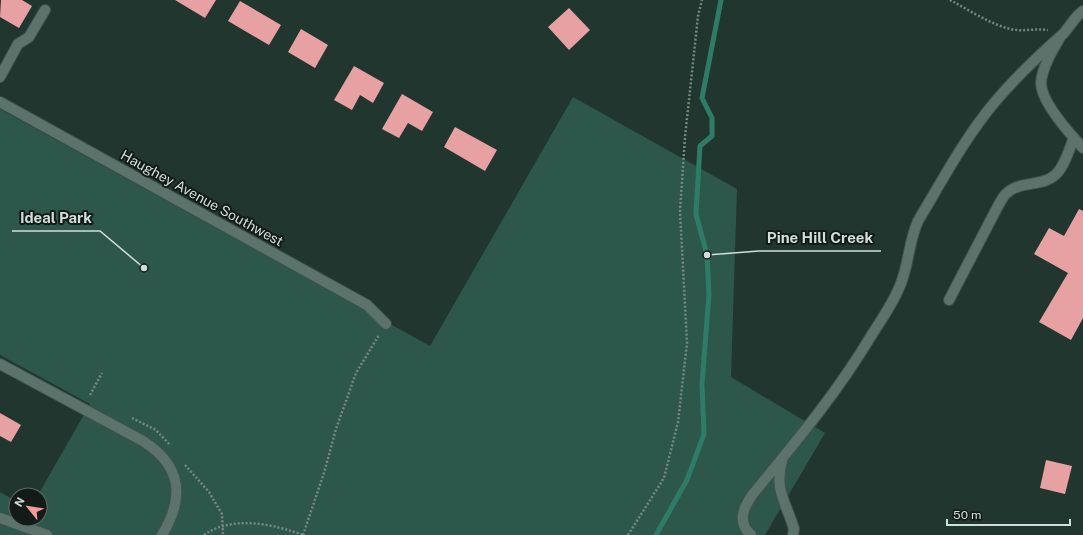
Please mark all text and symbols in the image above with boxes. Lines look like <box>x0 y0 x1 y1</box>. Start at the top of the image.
street label: Haughey Avenue Southwest <box>118 147 286 249</box>
callout: Ideal Park <box>12 204 100 231</box>
text: Ideal Park <box>20 209 92 226</box>
callout: Pine Hill Creek <box>759 224 881 251</box>
text: Pine Hill Creek <box>767 229 873 246</box>
north arrow <box>8 487 48 527</box>
text: N <box>12 495 27 509</box>
scale bar <box>947 501 1070 527</box>
text: 50 m <box>953 508 981 522</box>

